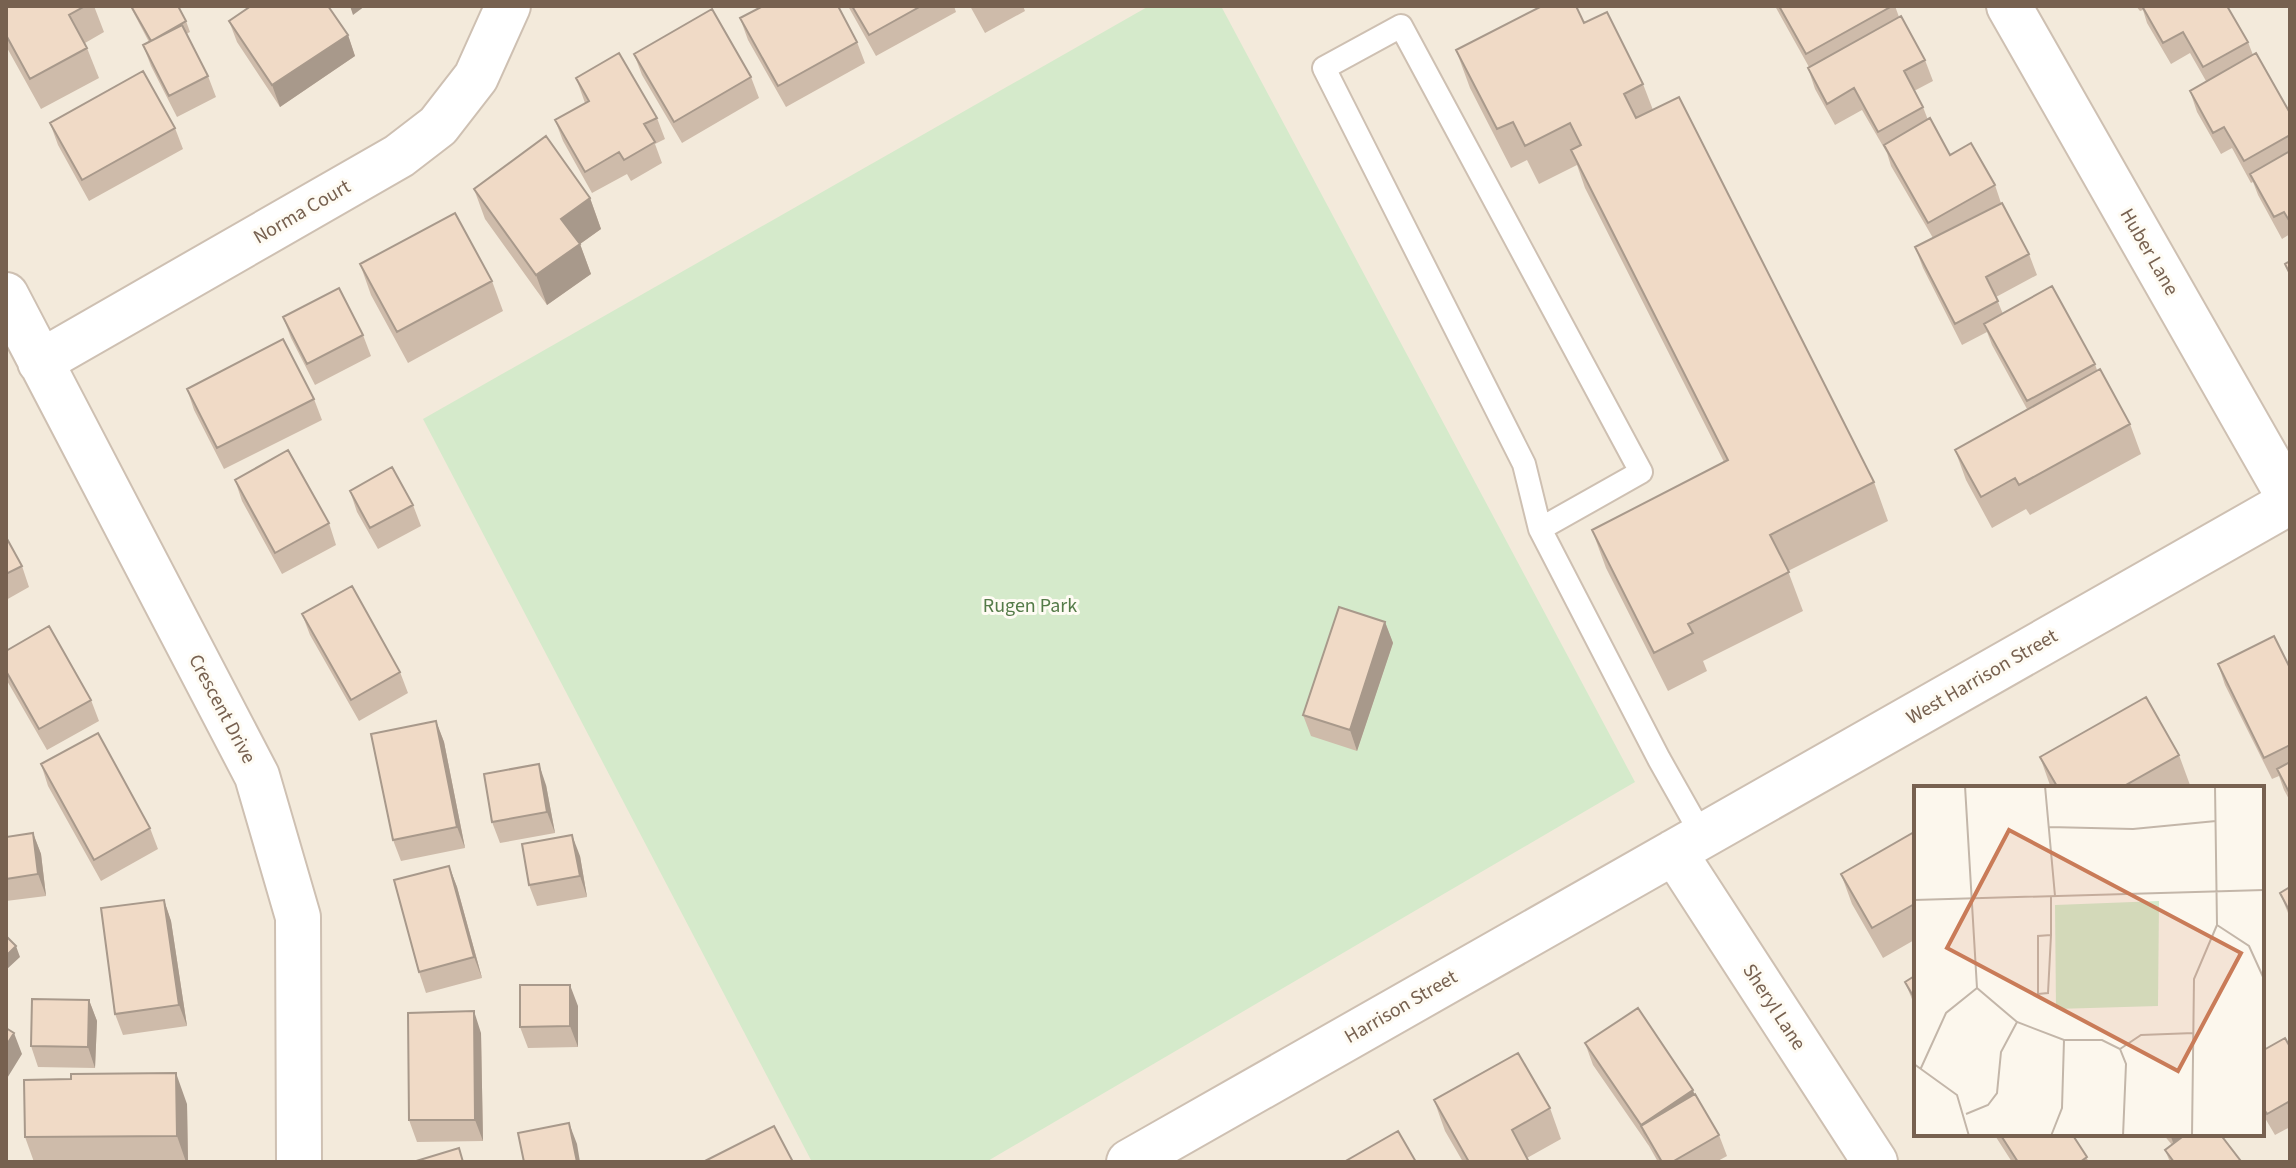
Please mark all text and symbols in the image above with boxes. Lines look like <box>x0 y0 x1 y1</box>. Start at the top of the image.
street label: Norma Court <box>248 173 356 251</box>
street label: Huber Lane <box>2113 203 2185 301</box>
park label: Rugen Park <box>983 592 1077 620</box>
street label: West Harrison Street <box>1901 622 2063 732</box>
street label: Crescent Drive <box>181 649 263 769</box>
inset map <box>1914 786 2264 1136</box>
street label: Sheryl Lane <box>1736 958 1812 1056</box>
street label: Harrison Street <box>1339 963 1463 1051</box>

